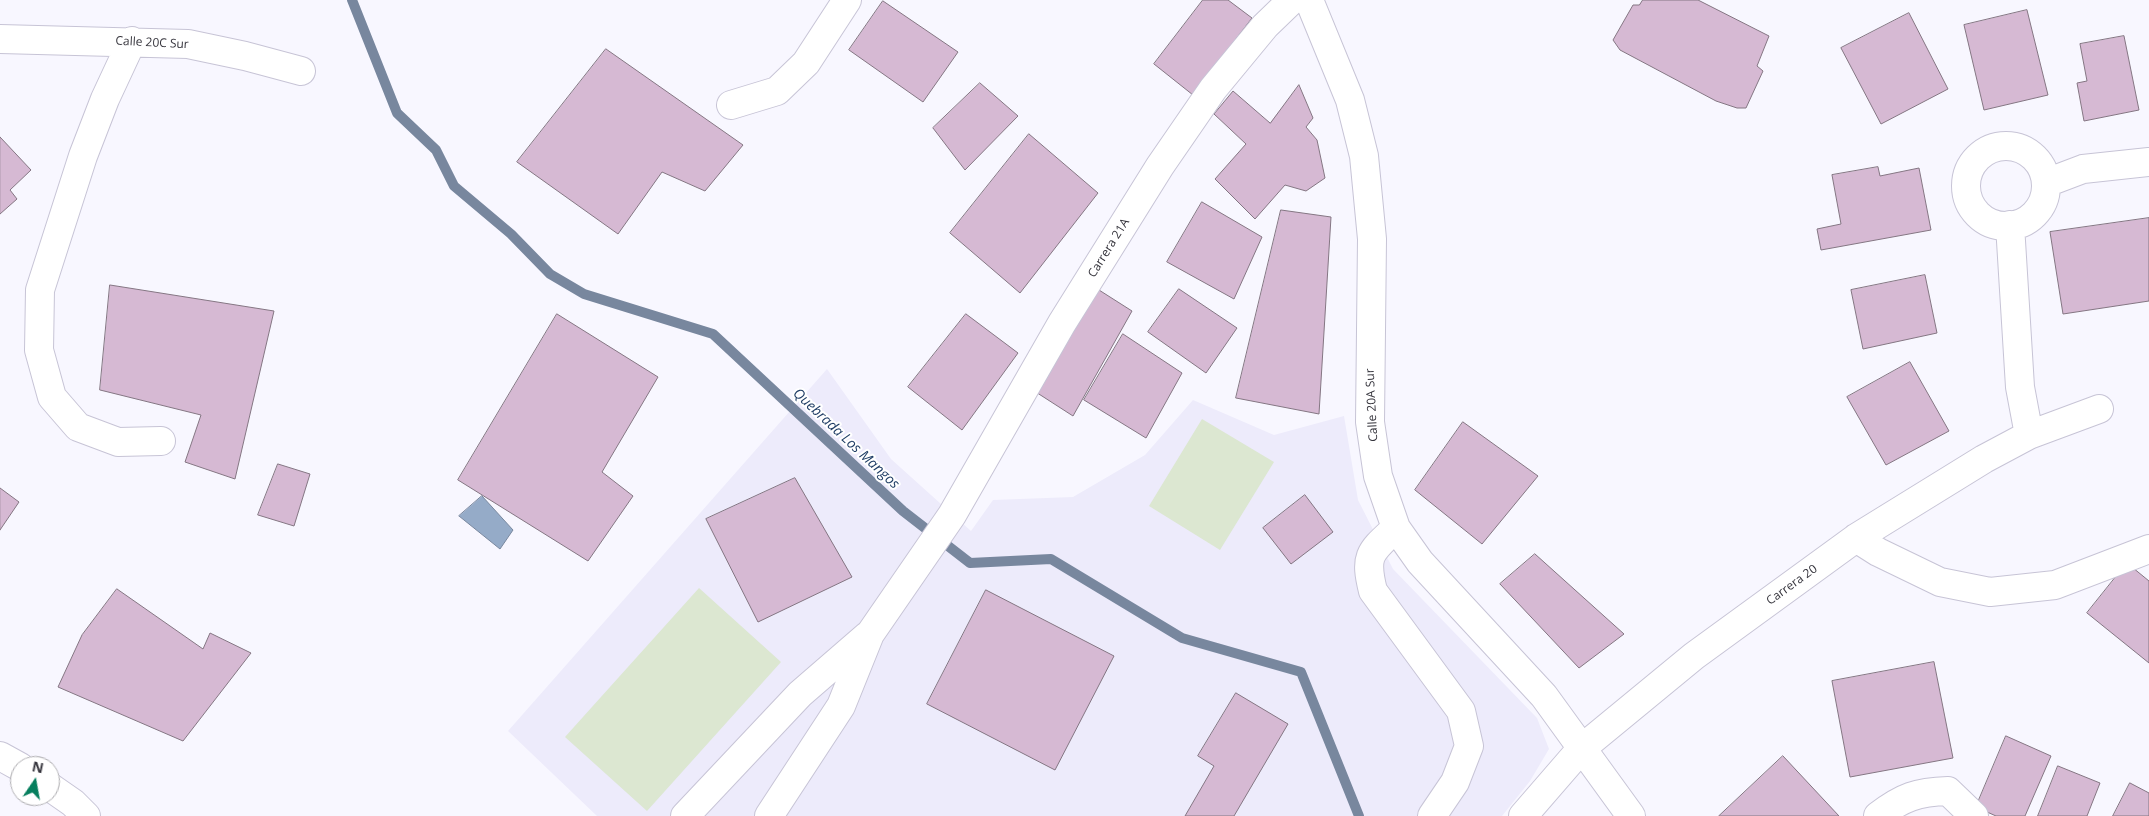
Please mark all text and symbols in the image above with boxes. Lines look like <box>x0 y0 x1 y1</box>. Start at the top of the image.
street label: Calle 20C Sur <box>115 34 189 52</box>
street label: Carrera 21A <box>1085 216 1133 280</box>
street label: Calle 20A Sur <box>1363 368 1381 442</box>
water label: Quebrada Los Mangos <box>789 385 903 493</box>
street label: Carrera 20 <box>1764 562 1820 608</box>
north arrow <box>10 756 60 806</box>
text: N <box>30 756 46 777</box>

